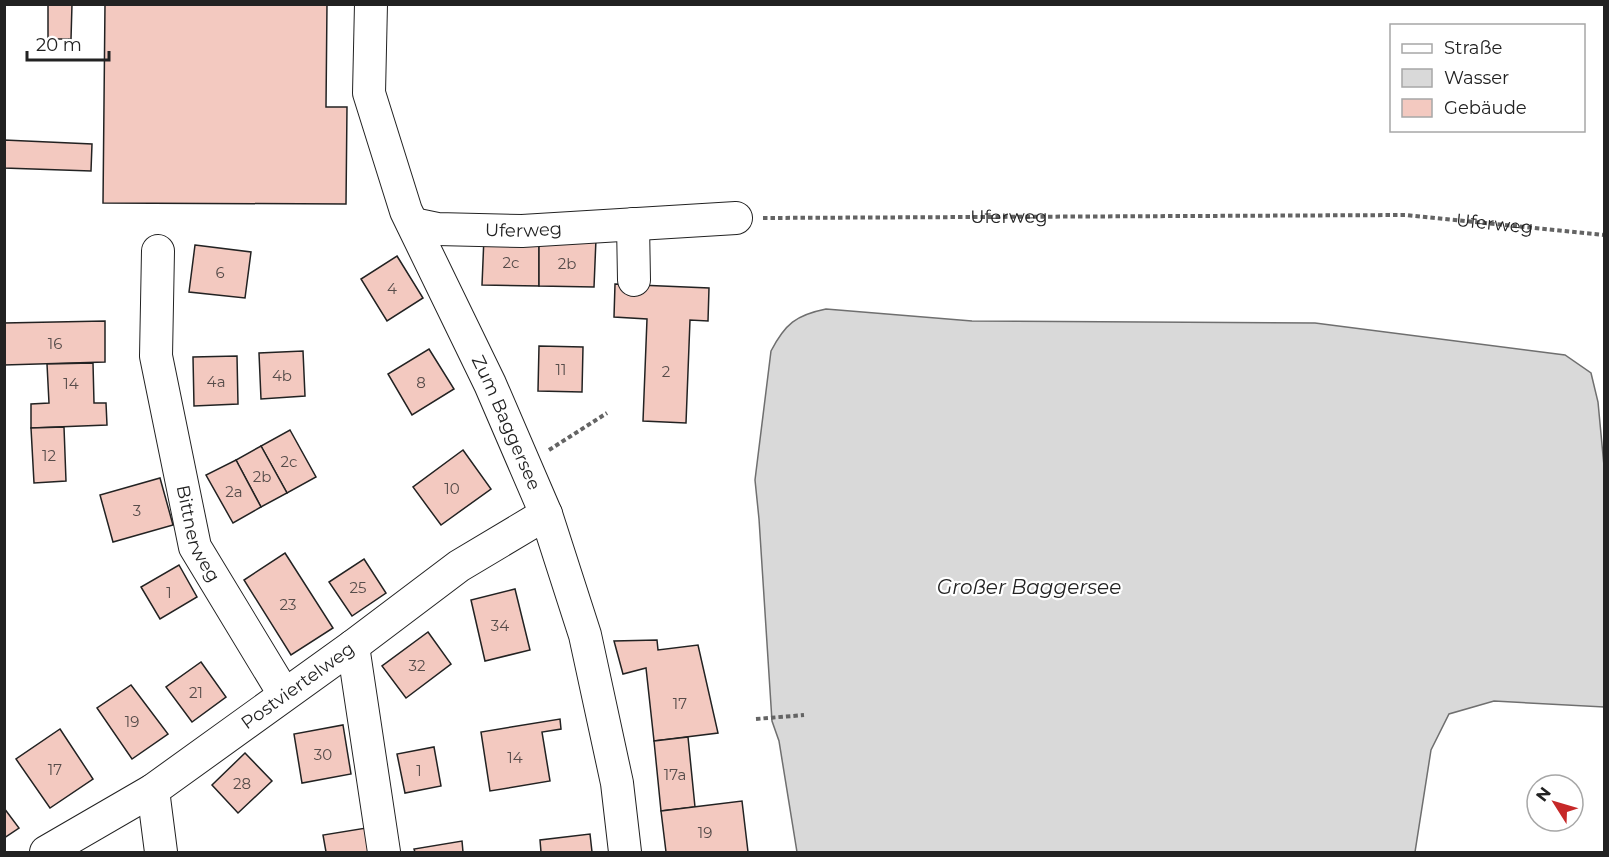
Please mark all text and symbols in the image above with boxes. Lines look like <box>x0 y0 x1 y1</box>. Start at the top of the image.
scale bar <box>27 24 110 62</box>
legend <box>1390 24 1585 132</box>
text: 20 m <box>36 34 82 56</box>
text: Straße <box>1444 37 1503 59</box>
text: Wasser <box>1444 67 1509 89</box>
text: Gebäude <box>1444 97 1527 119</box>
street label: Uferweg <box>970 206 1048 228</box>
street label: Uferweg <box>1455 209 1534 239</box>
street label: Uferweg <box>485 218 563 242</box>
house number: 2c <box>503 253 519 272</box>
house number: 2b <box>558 254 576 273</box>
house number: 6 <box>215 263 225 282</box>
house number: 4 <box>387 279 397 298</box>
house number: 16 <box>48 334 62 353</box>
street label: Zum Baggersee <box>467 352 545 494</box>
house number: 11 <box>556 360 566 379</box>
house number: 2 <box>662 362 670 381</box>
house number: 4b <box>272 366 292 385</box>
house number: 4a <box>206 372 226 391</box>
house number: 8 <box>416 373 426 392</box>
house number: 14 <box>63 374 79 393</box>
house number: 12 <box>42 446 56 465</box>
house number: 2c <box>281 452 297 471</box>
house number: 2b <box>253 467 271 486</box>
house number: 10 <box>444 479 460 498</box>
house number: 2a <box>225 482 243 501</box>
street label: Bittnerweg <box>172 483 225 586</box>
house number: 3 <box>133 501 141 520</box>
water label: Großer Baggersee <box>937 575 1121 599</box>
house number: 25 <box>349 578 367 597</box>
house number: 1 <box>166 583 172 602</box>
house number: 23 <box>280 595 296 614</box>
house number: 34 <box>491 616 509 635</box>
street label: Postviertelweg <box>237 638 359 734</box>
house number: 32 <box>409 656 425 675</box>
house number: 21 <box>189 683 203 702</box>
house number: 17 <box>673 694 687 713</box>
house number: 19 <box>125 712 139 731</box>
house number: 30 <box>314 745 332 764</box>
house number: 14 <box>507 748 523 767</box>
house number: 17 <box>48 760 62 779</box>
house number: 1 <box>416 761 422 780</box>
house number: 17a <box>664 765 686 784</box>
north arrow <box>1525 773 1585 833</box>
house number: 28 <box>233 774 251 793</box>
text: N <box>1532 783 1555 805</box>
house number: 19 <box>698 823 712 842</box>

